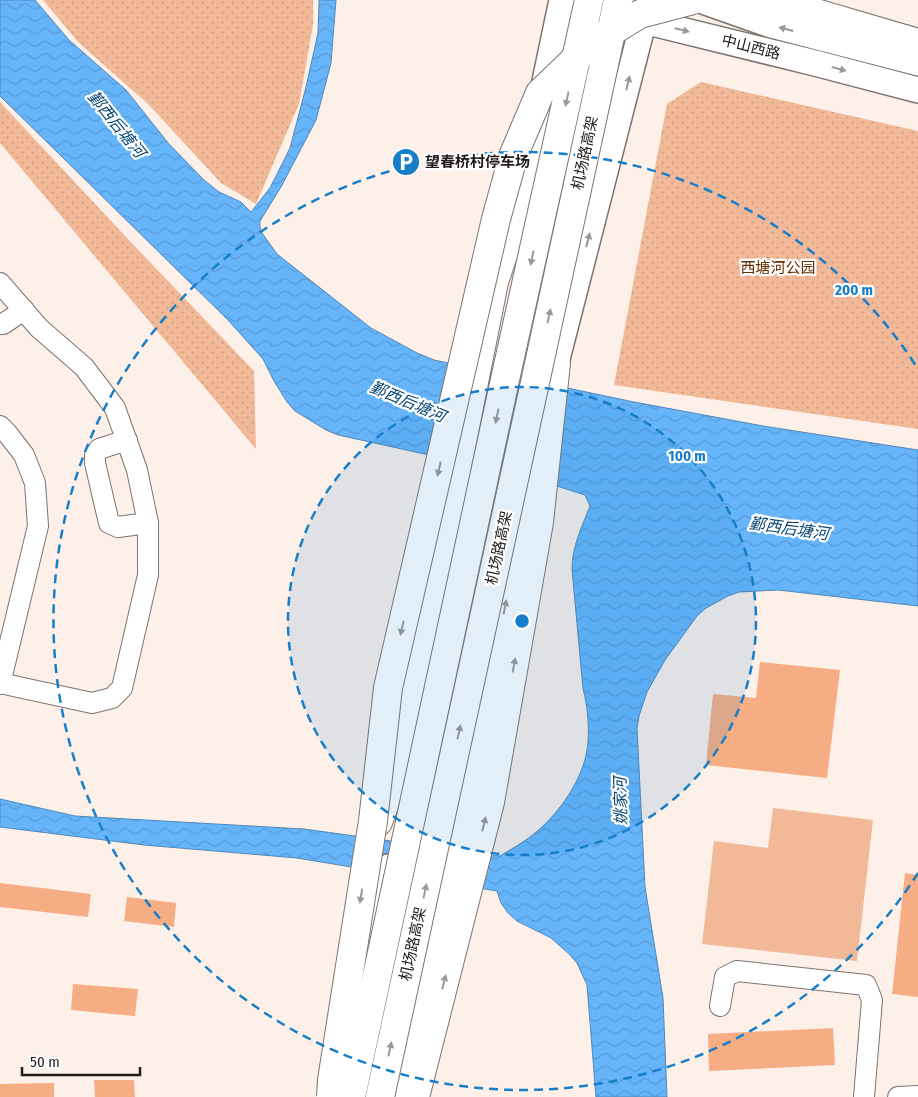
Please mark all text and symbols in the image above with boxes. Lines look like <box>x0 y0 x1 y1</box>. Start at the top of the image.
one-way arrow <box>779 25 794 33</box>
one-way arrow <box>674 27 689 35</box>
street label: 中山西路 <box>720 31 782 63</box>
one-way arrow <box>832 66 847 74</box>
one-way arrow <box>624 75 632 90</box>
water label: 鄞西后塘河 <box>84 87 151 164</box>
one-way arrow <box>563 91 571 106</box>
street label: 机场路高架 <box>568 114 602 192</box>
parking icon: 望春桥村停车场 <box>391 147 421 177</box>
place label: 望春桥村停车场 <box>425 153 530 171</box>
one-way arrow <box>584 233 592 248</box>
one-way arrow <box>528 250 536 265</box>
park label: 西塘河公园 <box>740 259 816 277</box>
text: 200 m <box>834 281 873 299</box>
one-way arrow <box>545 309 553 324</box>
water label: 鄞西后塘河 <box>367 377 451 427</box>
one-way arrow <box>493 409 501 424</box>
text: 100 m <box>668 447 706 465</box>
one-way arrow <box>435 462 443 477</box>
street label: 机场路高架 <box>482 509 516 587</box>
water label: 鄞西后塘河 <box>748 514 833 544</box>
one-way arrow <box>501 599 509 614</box>
centre of rings <box>513 612 531 630</box>
one-way arrow <box>398 620 406 635</box>
one-way arrow <box>510 656 518 672</box>
one-way arrow <box>455 724 463 739</box>
water label: 姚家河 <box>611 774 630 825</box>
one-way arrow <box>480 817 488 832</box>
one-way arrow <box>421 883 429 898</box>
one-way arrow <box>356 889 364 905</box>
street label: 机场路高架 <box>396 905 430 983</box>
one-way arrow <box>440 974 448 989</box>
one-way arrow <box>387 1041 395 1057</box>
scale bar <box>22 1044 140 1076</box>
text: 50 m <box>30 1053 60 1071</box>

